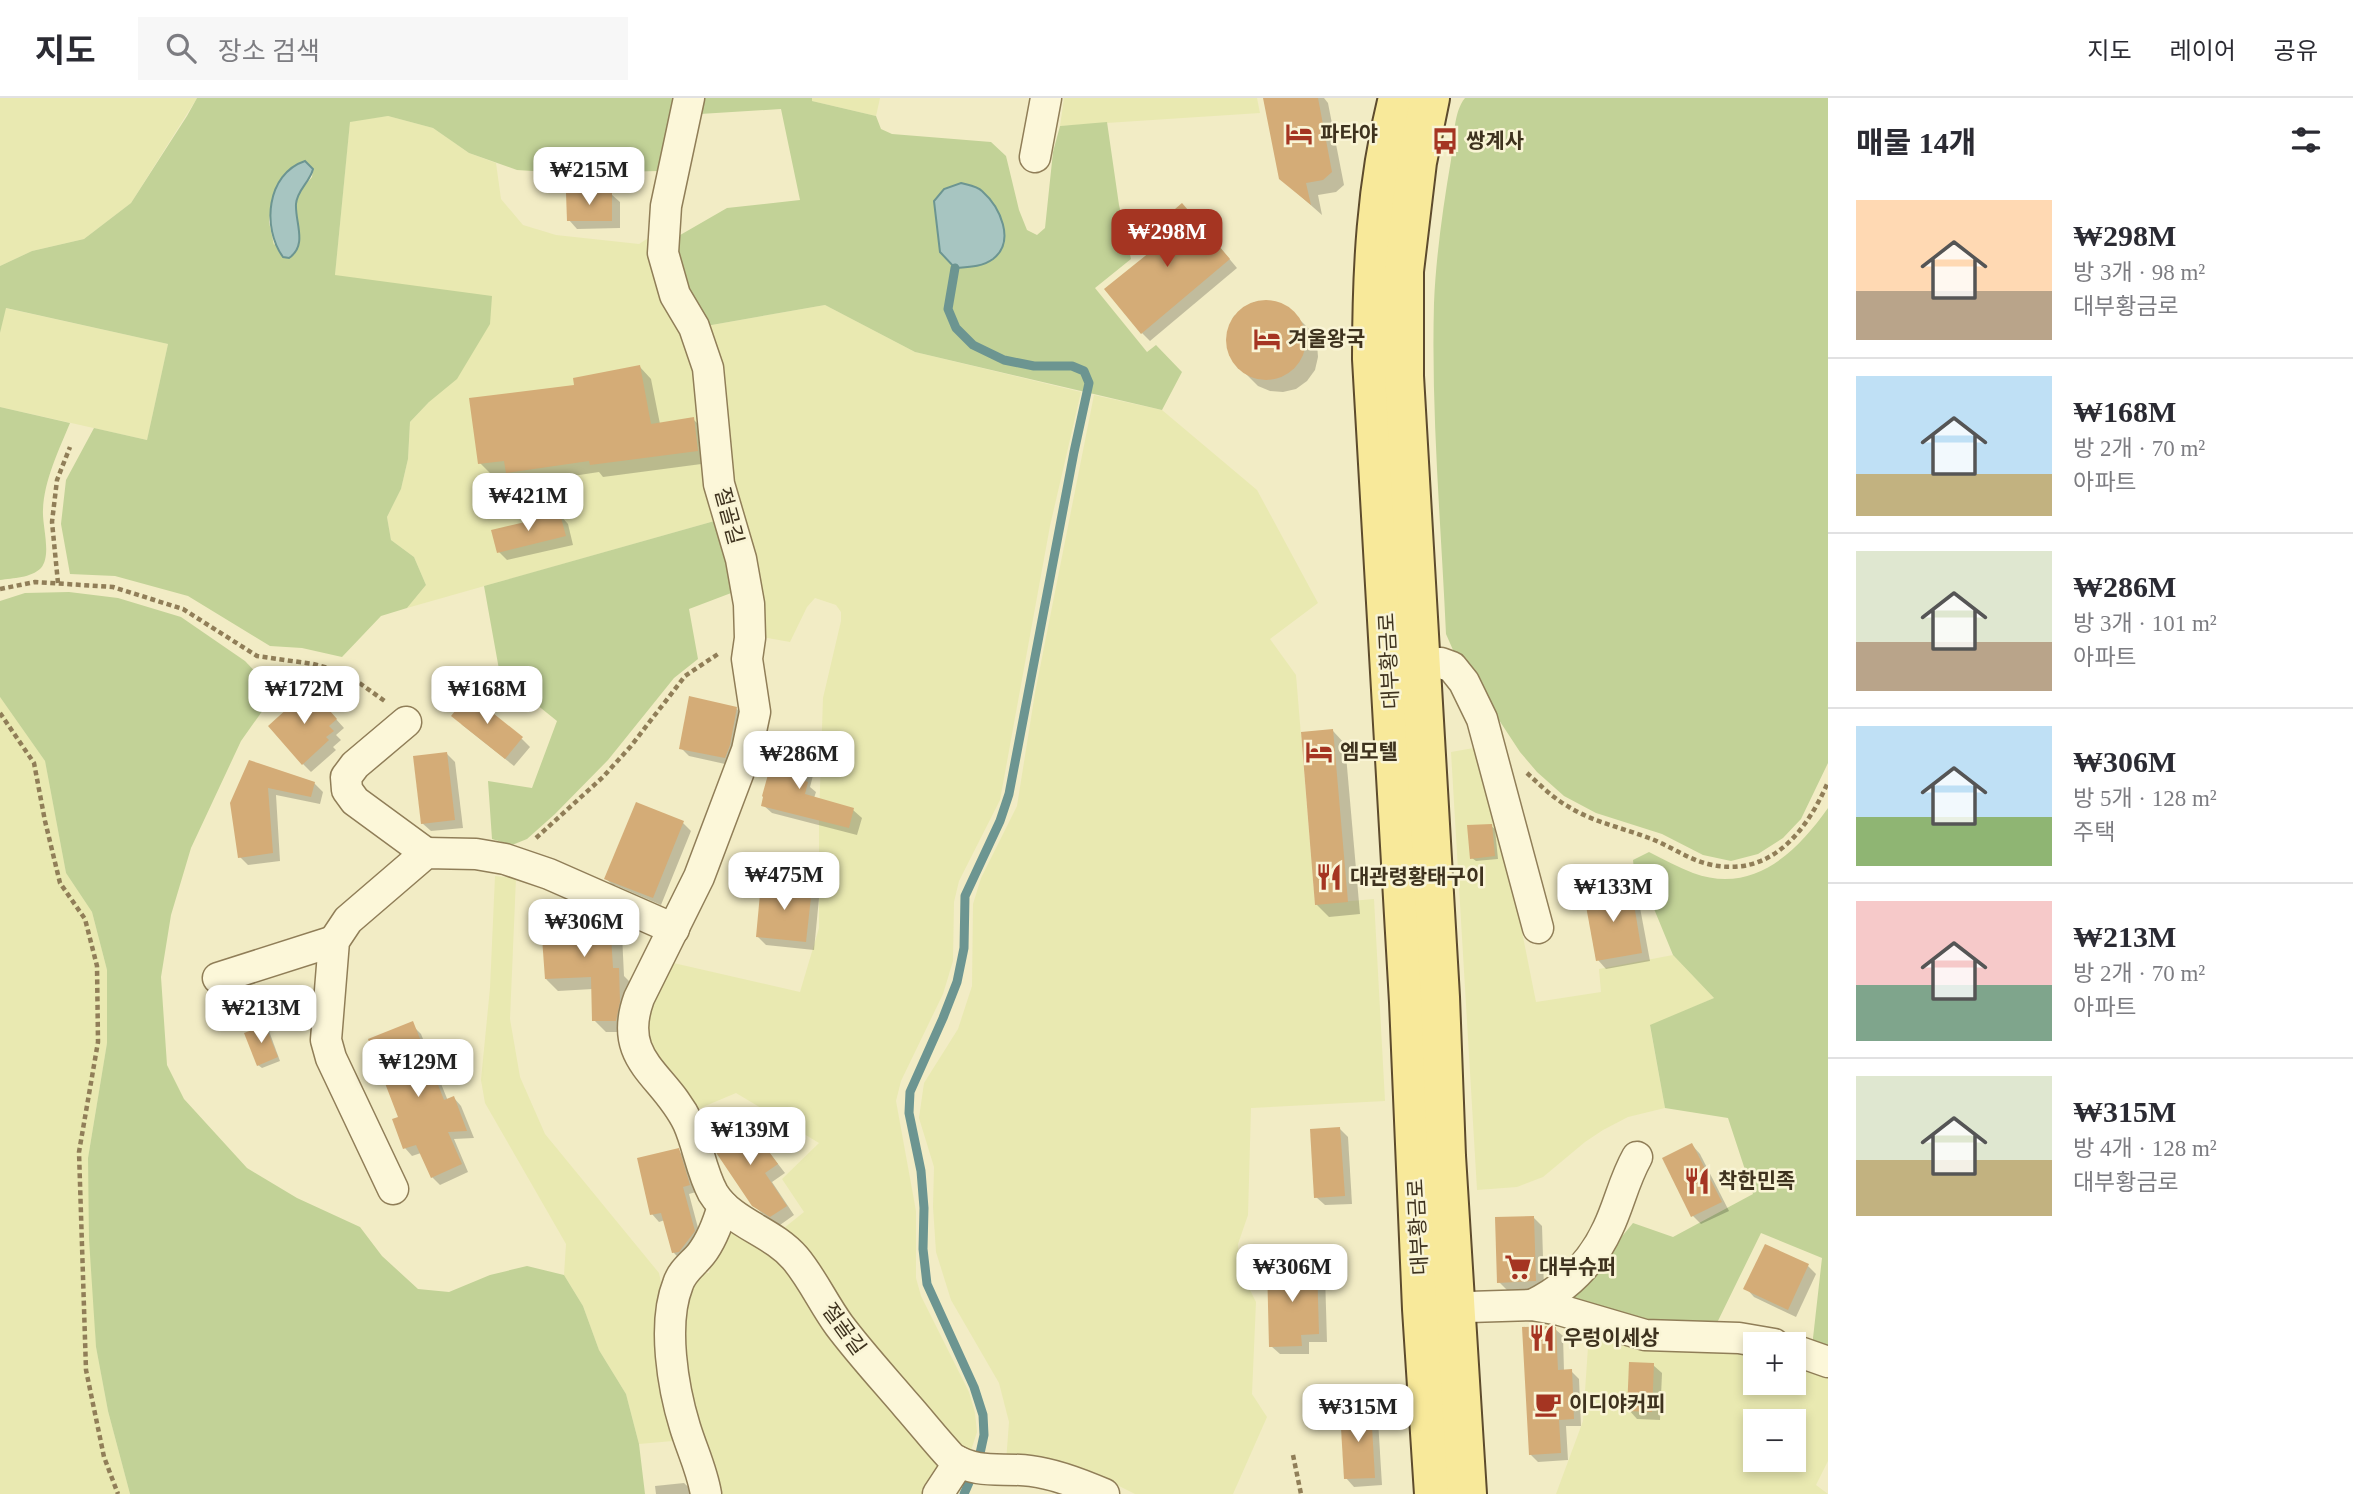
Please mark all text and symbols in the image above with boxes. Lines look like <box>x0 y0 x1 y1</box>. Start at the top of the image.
search box <box>138 17 628 80</box>
icon: search <box>162 29 200 67</box>
text: 지도 <box>35 33 96 69</box>
text: 장소 검색 <box>218 37 320 66</box>
text: 지도 <box>2087 38 2132 64</box>
text: 레이어 <box>2170 38 2236 64</box>
text: 공유 <box>2274 38 2318 64</box>
hotel icon: 파타야 <box>1284 119 1314 149</box>
icon: filters <box>2287 121 2325 159</box>
place label: 파타야 <box>1320 122 1378 146</box>
bus stop icon: 쌍계사 <box>1430 126 1460 156</box>
text: 매물 14개 <box>1856 126 1976 159</box>
place label: 쌍계사 <box>1466 129 1524 153</box>
pin: ₩215M <box>540 148 638 207</box>
text: ₩215M <box>549 157 629 182</box>
pin: ₩298M <box>1118 209 1216 269</box>
text: ₩298M <box>1127 219 1207 244</box>
text: ₩298M <box>2073 219 2176 252</box>
icon: home <box>1912 228 1996 312</box>
text: 방 3개 · 98 m² <box>2073 260 2205 285</box>
text: 대부황금로 <box>2073 294 2179 319</box>
hotel icon: 겨울왕국 <box>1252 324 1282 354</box>
place label: 겨울왕국 <box>1288 327 1365 351</box>
text: ₩168M <box>2073 395 2176 428</box>
icon: home <box>1912 404 1996 488</box>
text: 방 2개 · 70 m² <box>2073 436 2205 461</box>
text: 아파트 <box>2073 470 2136 495</box>
pin: ₩421M <box>479 474 577 533</box>
text: ₩421M <box>488 483 568 508</box>
street label: 절골길 <box>710 485 748 547</box>
text: ₩286M <box>2073 570 2176 603</box>
icon: home <box>1912 579 1996 663</box>
text: 방 3개 · 101 m² <box>2073 611 2217 636</box>
street label: 대부황금로 <box>1374 612 1404 710</box>
text: 아파트 <box>2073 645 2136 670</box>
pin: ₩172M <box>255 666 353 726</box>
pin: ₩168M <box>438 666 536 726</box>
text: ₩172M <box>264 676 344 701</box>
text: ₩168M <box>447 676 527 701</box>
pin: ₩286M <box>750 732 848 791</box>
hotel icon: 엠모텔 <box>1304 737 1334 767</box>
place label: 엠모텔 <box>1340 740 1398 764</box>
text: ₩286M <box>759 741 839 766</box>
text: ₩306M <box>2073 745 2176 778</box>
icon: home <box>1912 754 1996 838</box>
text: 방 5개 · 128 m² <box>2073 786 2217 811</box>
text: 주택 <box>2073 820 2115 845</box>
pin: ₩475M <box>735 852 833 912</box>
text: ₩475M <box>744 862 824 887</box>
restaurant icon: 대관령황태구이 <box>1314 862 1344 892</box>
pin: ₩133M <box>1564 864 1662 924</box>
place label: 대관령황태구이 <box>1350 865 1485 889</box>
text: ₩133M <box>1573 874 1653 899</box>
pin: ₩306M <box>535 900 633 959</box>
text: ₩306M <box>544 909 624 934</box>
text: ₩213M <box>2073 920 2176 953</box>
icon: home <box>1912 929 1996 1013</box>
text: 방 2개 · 70 m² <box>2073 961 2205 986</box>
pin: ₩213M <box>212 986 310 1045</box>
text: ₩213M <box>221 995 301 1020</box>
text: 아파트 <box>2073 995 2136 1020</box>
pin: ₩129M <box>369 1040 467 1099</box>
text: ₩129M <box>378 1049 458 1074</box>
text: ₩315M <box>2073 1095 2176 1128</box>
icon: home <box>1912 1104 1996 1188</box>
pin: ₩139M <box>701 1108 799 1167</box>
text: ₩139M <box>710 1117 790 1142</box>
text: 방 4개 · 128 m² <box>2073 1136 2217 1161</box>
restaurant icon: 착한민족 <box>1682 1166 1712 1196</box>
place label: 착한민족 <box>1718 1169 1795 1193</box>
text: 대부황금로 <box>2073 1170 2179 1195</box>
street label: 대부황금로 <box>1403 1178 1433 1276</box>
pin: ₩306M <box>1243 1244 1341 1304</box>
supermarket icon: 대부슈퍼 <box>1503 1252 1533 1282</box>
text: ₩306M <box>1252 1254 1332 1279</box>
place label: 대부슈퍼 <box>1539 1255 1616 1279</box>
street label: 절골길 <box>817 1298 871 1360</box>
restaurant icon: 우렁이세상 <box>1527 1323 1557 1353</box>
place label: 우렁이세상 <box>1563 1326 1660 1350</box>
map controls <box>1743 1332 1806 1472</box>
button: + <box>1743 1332 1806 1395</box>
pin: ₩315M <box>1309 1384 1407 1444</box>
cafe icon: 이디야커피 <box>1533 1389 1563 1419</box>
place label: 이디야커피 <box>1569 1392 1666 1416</box>
text: ₩315M <box>1318 1394 1398 1419</box>
button: − <box>1743 1409 1806 1472</box>

